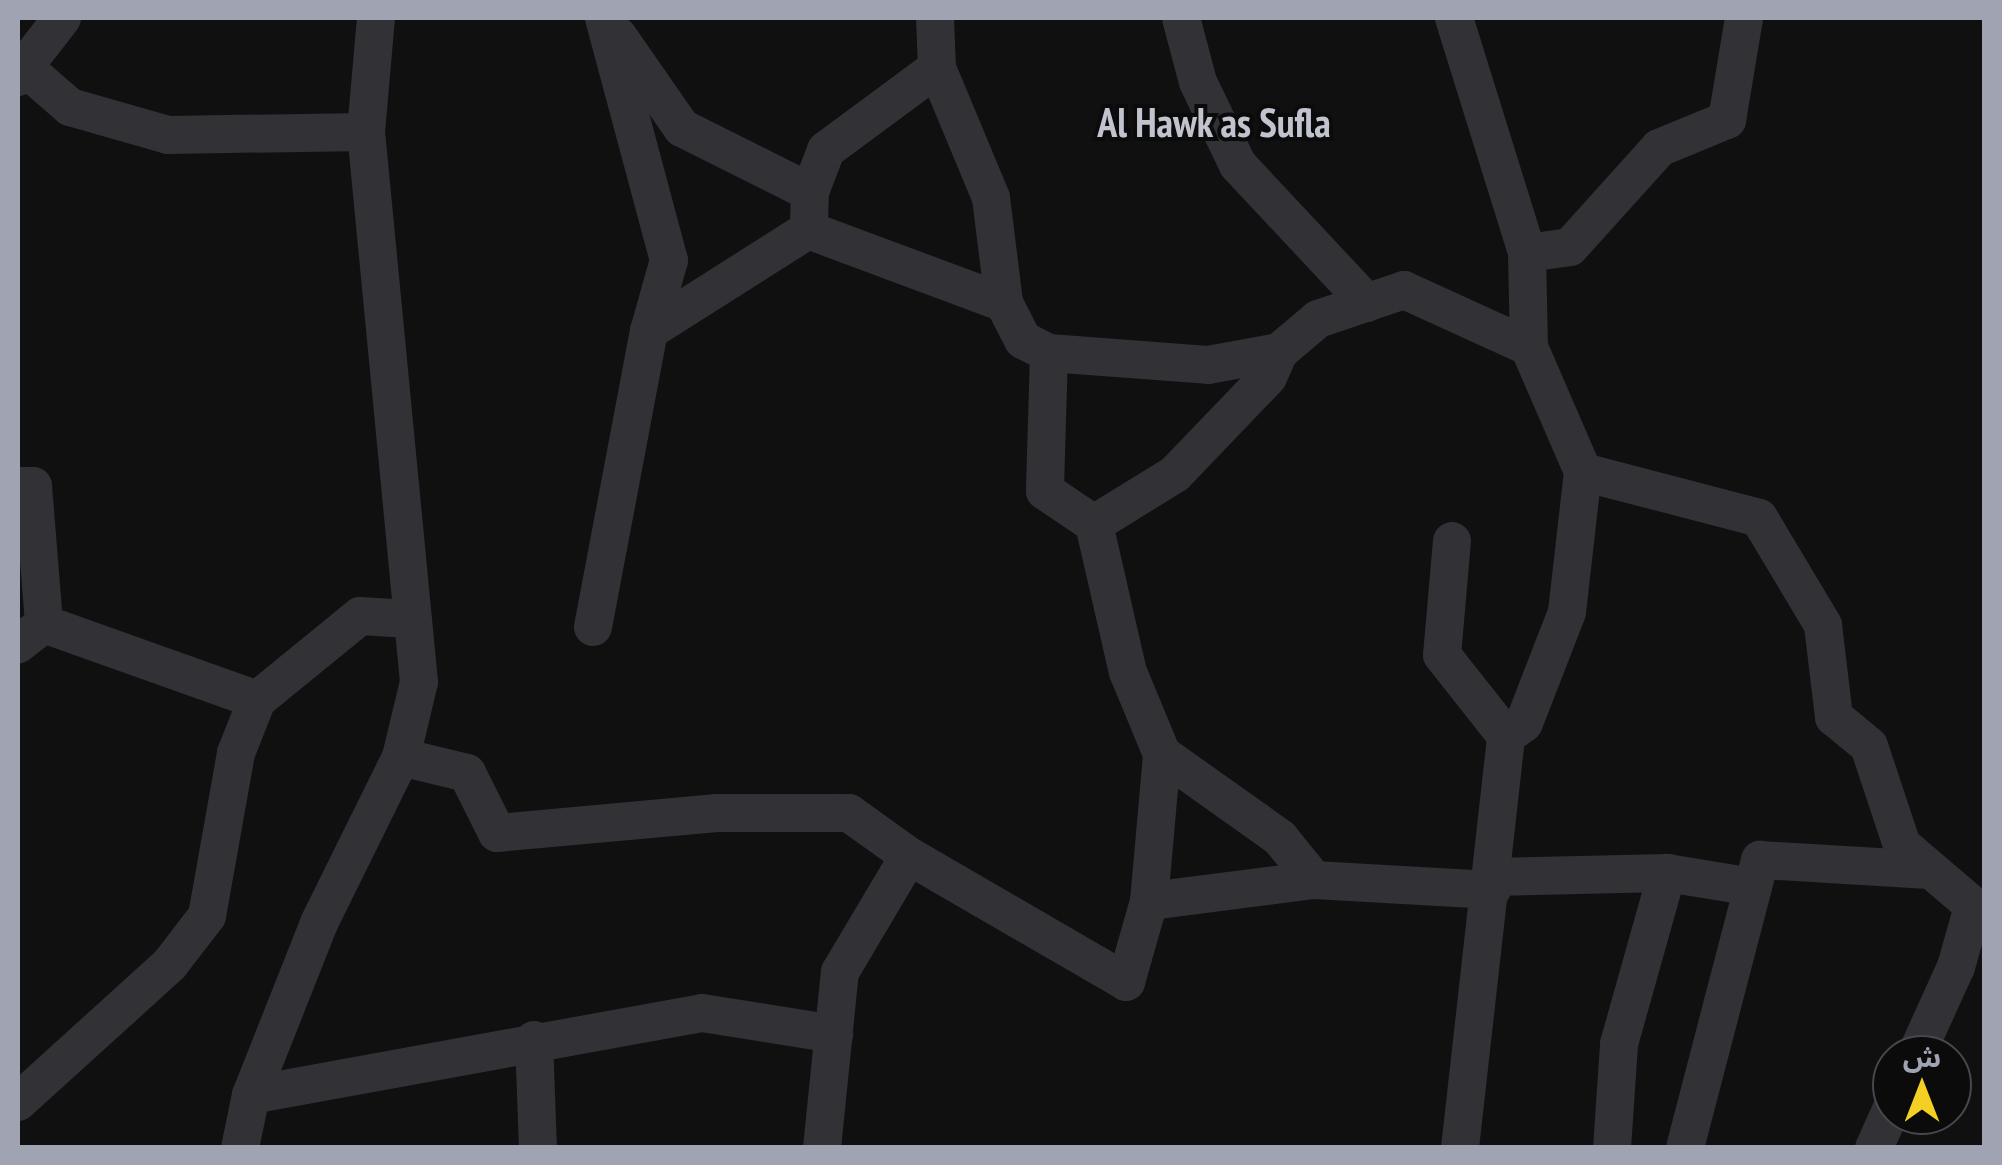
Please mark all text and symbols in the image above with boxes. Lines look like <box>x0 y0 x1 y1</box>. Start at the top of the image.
district label: Al Hawk as Sufla <box>1097 98 1331 146</box>
north arrow <box>1872 1035 1972 1135</box>
text: ش <box>1903 1038 1941 1075</box>

